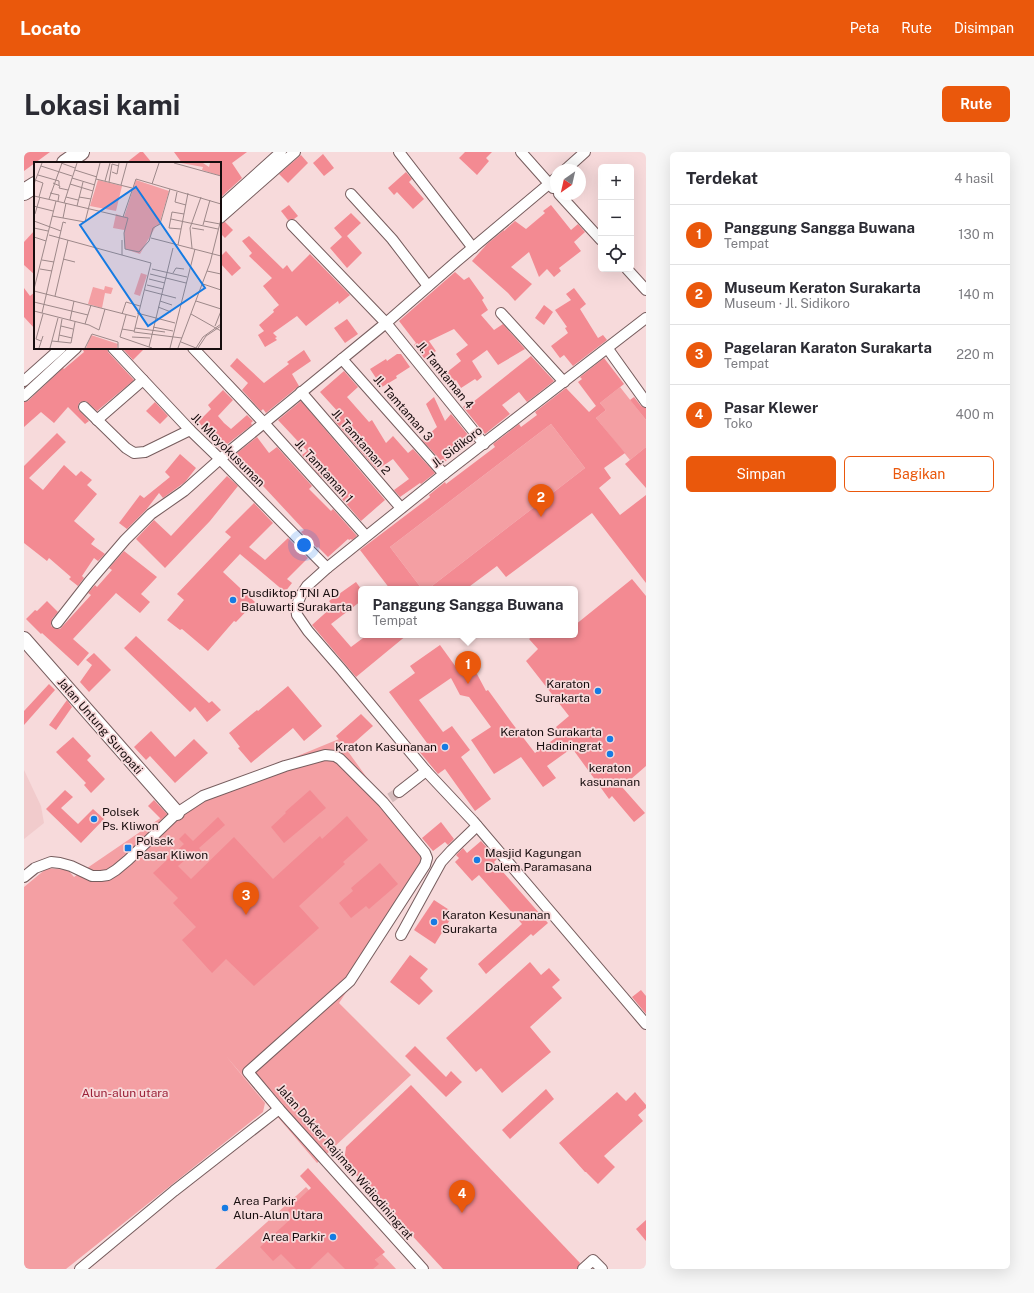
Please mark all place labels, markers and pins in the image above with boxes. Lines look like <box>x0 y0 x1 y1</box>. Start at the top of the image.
pin: 2 <box>528 484 554 517</box>
place label: Pusdiktop TNI AD Baluwarti Surakarta <box>241 586 352 614</box>
marker: Pusdiktop TNI AD Baluwarti Surakarta <box>228 595 238 605</box>
pin: 1 <box>455 651 481 684</box>
place label: Karaton Surakarta <box>535 677 590 705</box>
marker: Karaton Surakarta <box>593 686 603 696</box>
place label: Keraton Surakarta Hadiningrat <box>500 725 602 753</box>
marker: Keraton Surakarta Hadiningrat <box>605 734 615 744</box>
place label: Kraton Kasunanan <box>335 740 437 754</box>
marker: Kraton Kasunanan <box>440 742 450 752</box>
marker: keraton kasunanan <box>605 749 615 759</box>
place label: keraton kasunanan <box>580 761 640 789</box>
place label: Polsek Ps. Kliwon <box>102 805 159 833</box>
marker: Polsek Ps. Kliwon <box>89 814 99 824</box>
place label: Polsek Pasar Kliwon <box>136 834 208 862</box>
marker: Polsek Pasar Kliwon <box>123 843 133 853</box>
place label: Masjid Kagungan Dalem Paramasana <box>485 846 592 874</box>
marker: Masjid Kagungan Dalem Paramasana <box>472 855 482 865</box>
pin: 3 <box>233 882 259 915</box>
place label: Karaton Kesunanan Surakarta <box>442 908 551 936</box>
marker: Karaton Kesunanan Surakarta <box>429 917 439 927</box>
pin: 4 <box>449 1180 475 1213</box>
place label: Area Parkir Alun-Alun Utara <box>233 1194 323 1222</box>
marker: Area Parkir Alun-Alun Utara <box>220 1203 230 1213</box>
place label: Area Parkir <box>262 1230 325 1244</box>
marker: Area Parkir <box>328 1232 338 1242</box>

